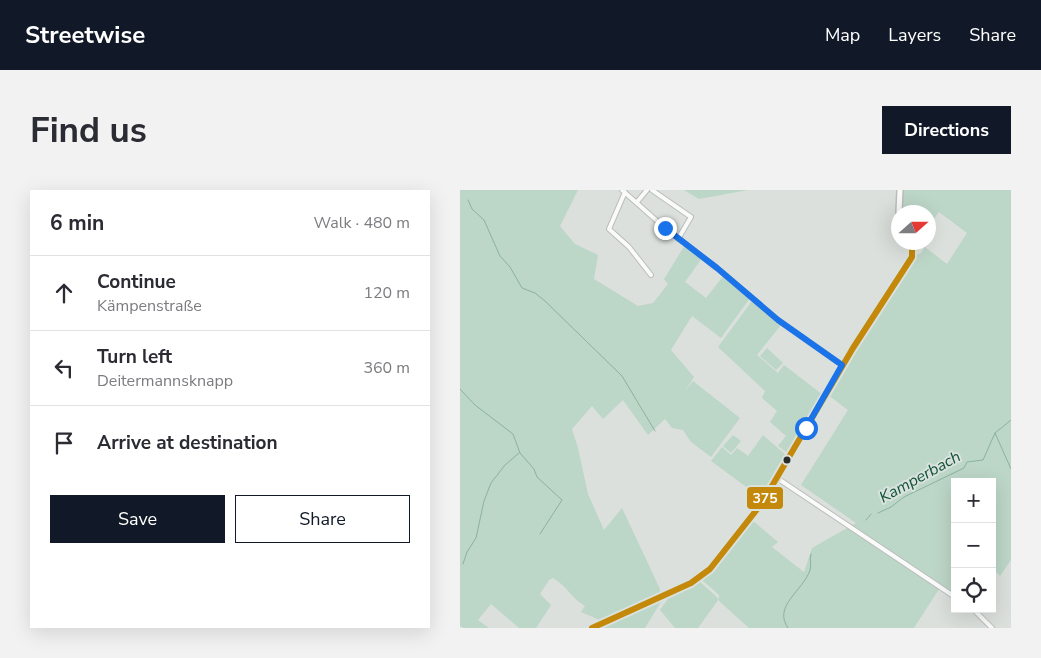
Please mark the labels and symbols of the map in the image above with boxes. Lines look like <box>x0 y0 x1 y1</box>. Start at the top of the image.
north arrow <box>891 205 936 250</box>
route end <box>654 217 677 240</box>
route start <box>795 417 818 440</box>
water label: Kamperbach <box>875 446 965 508</box>
unlabelled marker <box>782 455 792 465</box>
line badge: 375 <box>746 486 784 510</box>
text: 375 <box>752 489 778 508</box>

